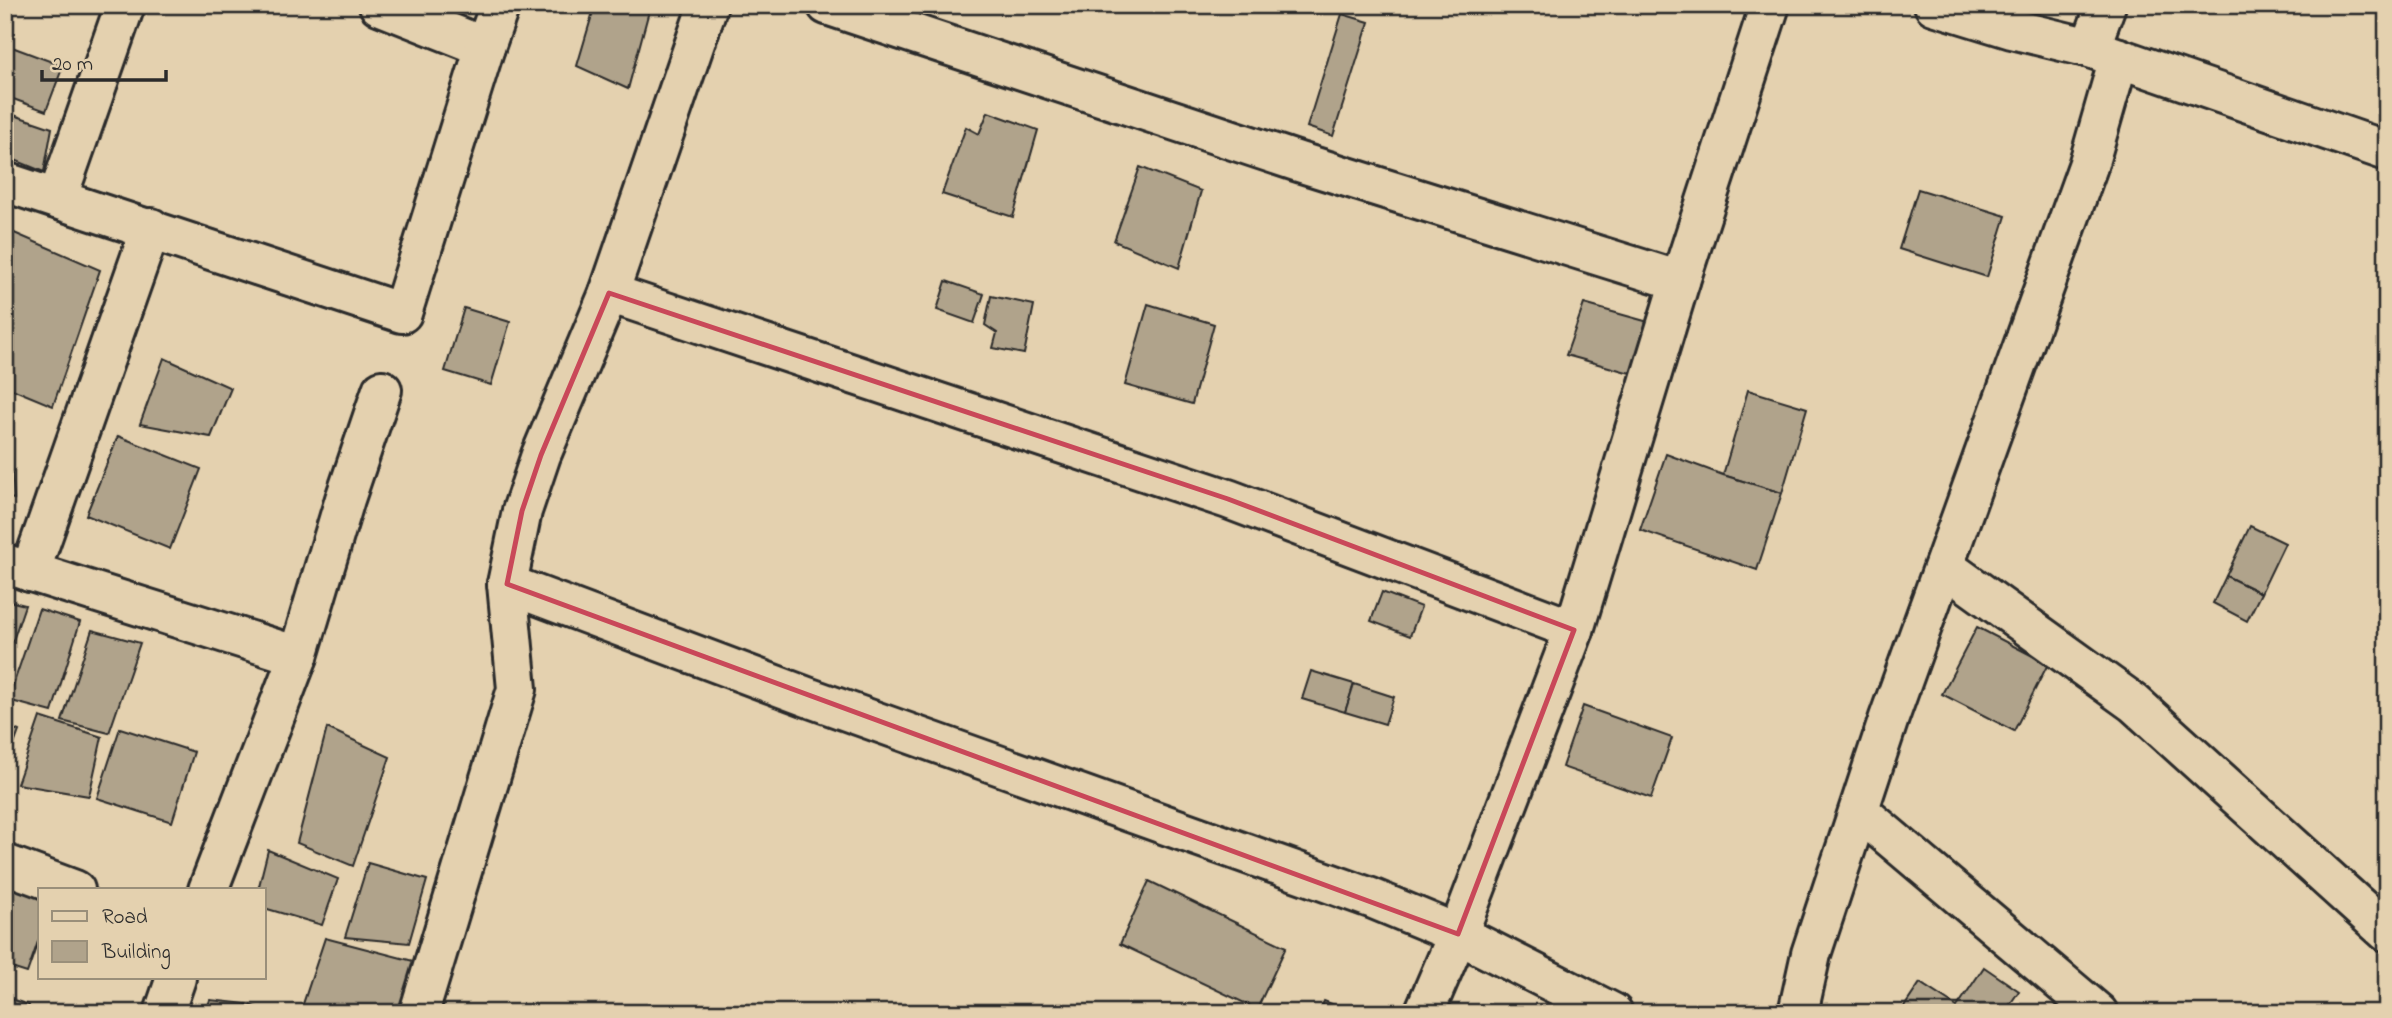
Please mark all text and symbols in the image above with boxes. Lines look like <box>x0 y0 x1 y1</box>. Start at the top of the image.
scale bar <box>42 38 166 82</box>
text: 20 m <box>52 50 93 80</box>
legend <box>38 888 266 979</box>
text: Road <box>102 903 148 933</box>
text: Building <box>101 938 171 970</box>

